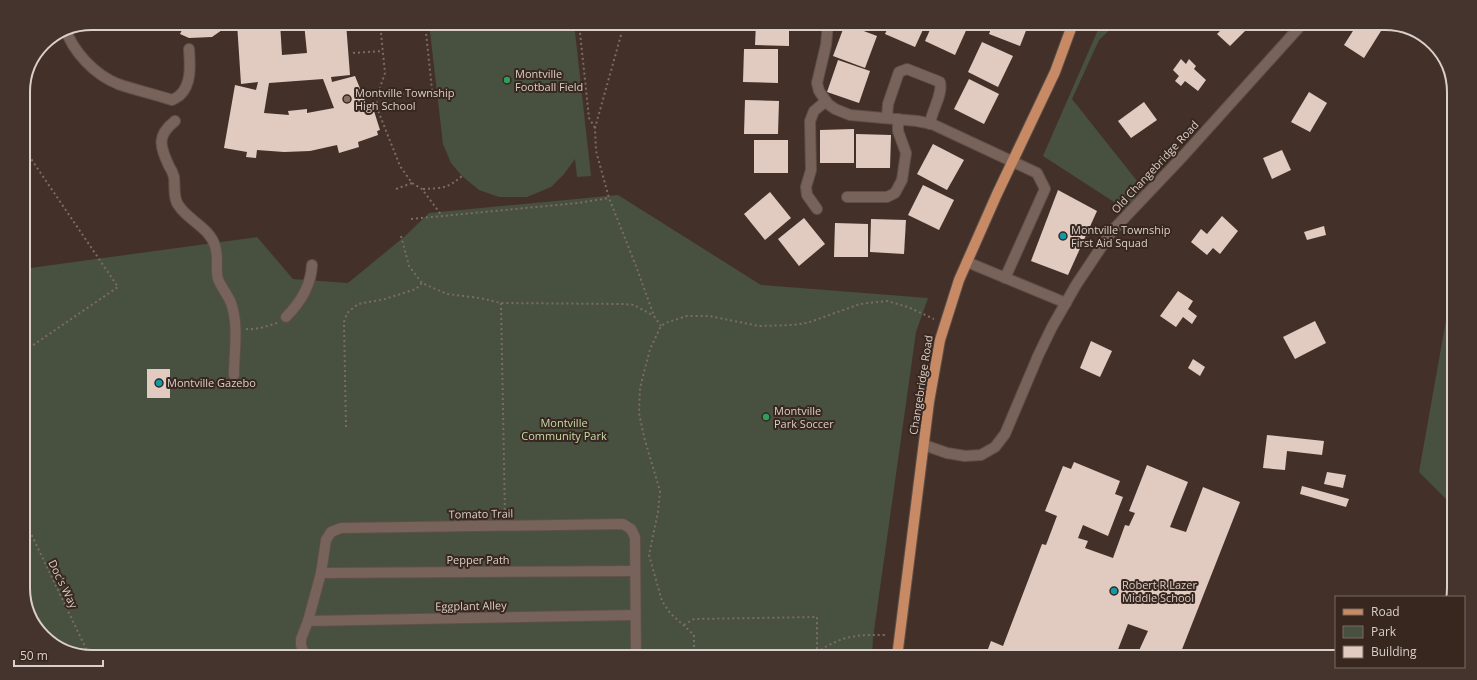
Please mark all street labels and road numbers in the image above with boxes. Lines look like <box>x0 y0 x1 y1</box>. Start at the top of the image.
street label: Old Changebridge Road <box>1108 117 1202 216</box>
street label: Changebridge Road <box>905 334 936 436</box>
street label: Tomato Trail <box>449 505 513 522</box>
street label: Pepper Path <box>446 552 510 567</box>
street label: Doc's Way <box>45 557 82 611</box>
street label: Eggplant Alley <box>435 597 507 614</box>

